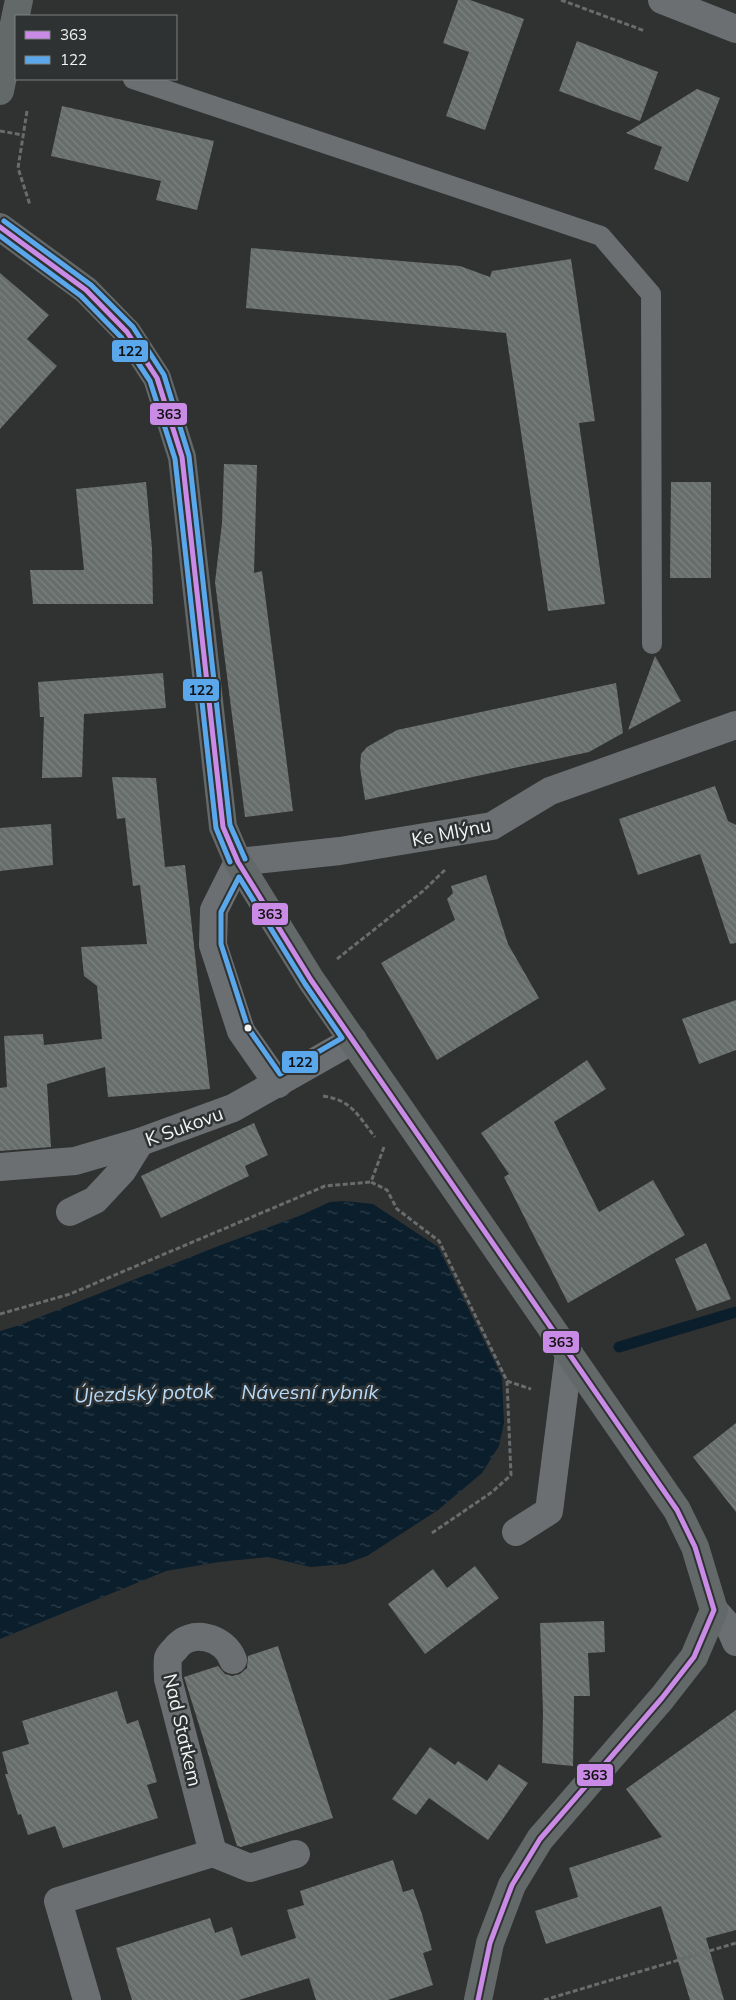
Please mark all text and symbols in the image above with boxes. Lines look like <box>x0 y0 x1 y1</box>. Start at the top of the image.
legend <box>15 15 178 80</box>
text: 363 <box>60 25 87 44</box>
text: 122 <box>60 50 87 69</box>
line badge: 122 <box>111 339 149 363</box>
text: 122 <box>117 342 143 360</box>
line badge: 363 <box>149 402 188 426</box>
text: 363 <box>156 405 182 423</box>
line badge: 122 <box>182 678 220 702</box>
text: 122 <box>188 681 214 699</box>
street label: Ke Mlýnu <box>409 813 493 851</box>
line badge: 363 <box>251 902 289 926</box>
text: 363 <box>257 905 283 923</box>
unlabelled marker <box>243 1023 253 1033</box>
line badge: 122 <box>281 1050 319 1074</box>
text: 122 <box>287 1053 313 1071</box>
street label: K Sukovu <box>142 1101 226 1151</box>
line badge: 363 <box>542 1330 580 1354</box>
text: 363 <box>548 1333 574 1351</box>
water label: Újezdský potok <box>74 1378 215 1407</box>
water label: Návesní rybník <box>241 1379 379 1404</box>
street label: Nad Statkem <box>158 1671 208 1789</box>
line badge: 363 <box>576 1763 614 1787</box>
text: 363 <box>582 1766 608 1784</box>

